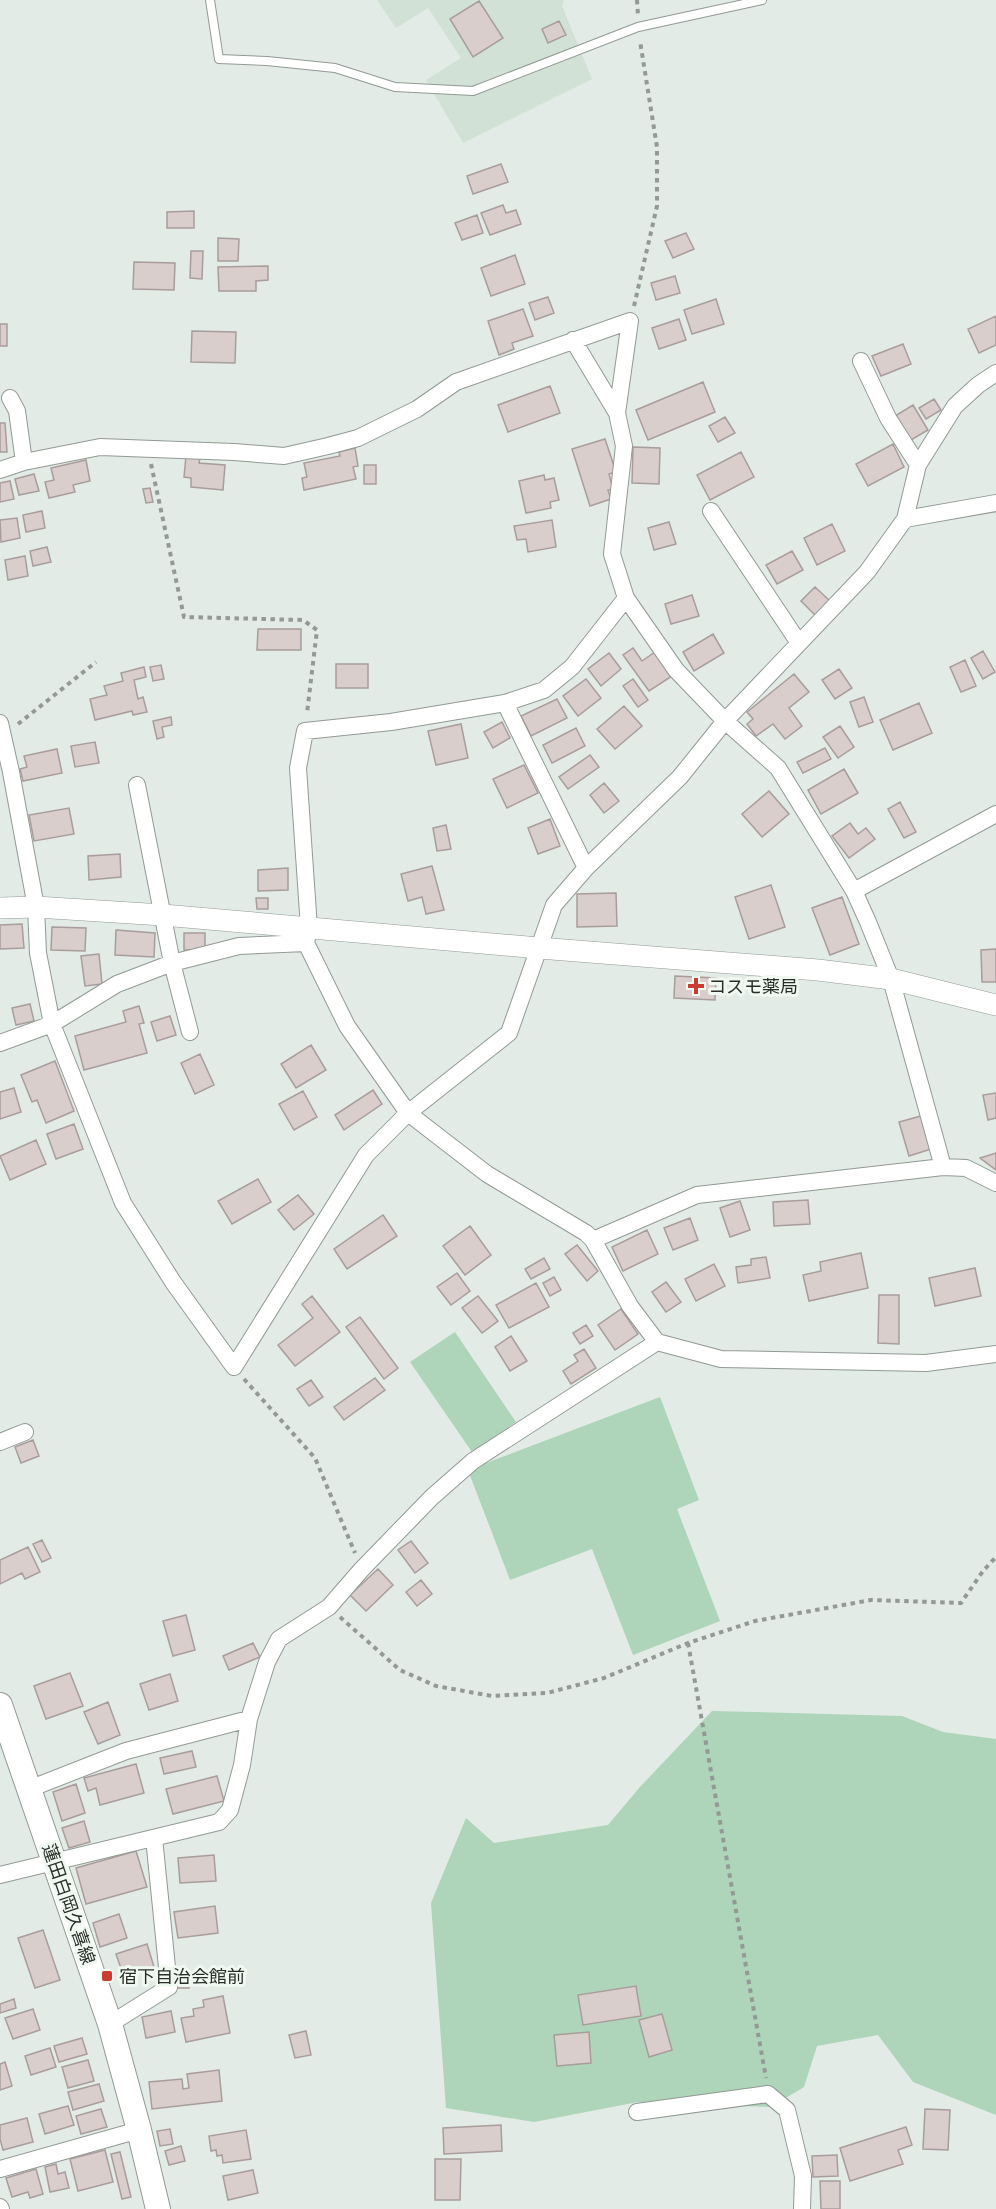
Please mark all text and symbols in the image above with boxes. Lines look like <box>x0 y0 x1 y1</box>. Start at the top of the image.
place label: コスモ薬局 <box>708 975 798 998</box>
marker: コスモ薬局 <box>689 979 703 993</box>
street label: 蓮田白岡久喜線 <box>38 1841 100 1967</box>
place label: 宿下自治会館前 <box>119 1965 245 1988</box>
marker: 宿下自治会館前 <box>100 1969 114 1983</box>

